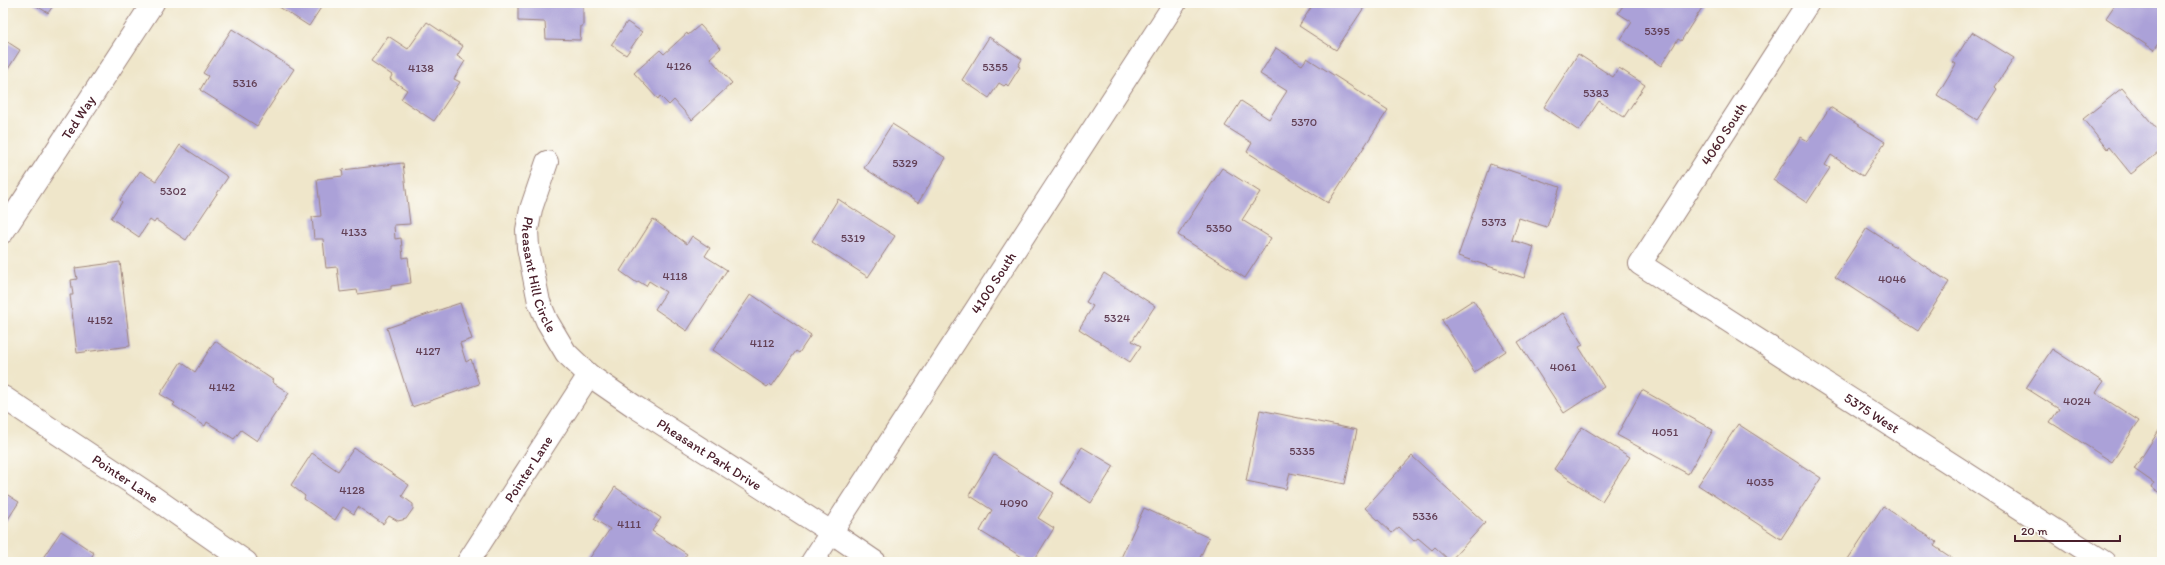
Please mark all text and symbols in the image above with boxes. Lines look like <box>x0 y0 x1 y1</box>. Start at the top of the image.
house number: 5395 <box>1644 24 1670 38</box>
house number: 4126 <box>666 59 692 73</box>
house number: 5355 <box>982 60 1008 74</box>
house number: 4138 <box>408 61 434 75</box>
house number: 5316 <box>233 76 257 90</box>
house number: 5383 <box>1583 86 1609 100</box>
street label: Ted Way <box>57 92 99 143</box>
street label: 4060 South <box>1697 99 1751 169</box>
house number: 5370 <box>1291 115 1317 129</box>
house number: 5329 <box>892 156 918 170</box>
house number: 5302 <box>160 184 187 198</box>
street label: Pheasant Hill Circle <box>518 215 560 336</box>
house number: 5373 <box>1481 215 1507 229</box>
house number: 5350 <box>1206 221 1232 235</box>
house number: 4133 <box>341 225 367 239</box>
house number: 5319 <box>841 231 865 245</box>
street label: 4100 South <box>967 249 1020 317</box>
house number: 4118 <box>663 269 688 283</box>
house number: 4046 <box>1878 272 1906 286</box>
house number: 5324 <box>1104 311 1130 325</box>
house number: 4152 <box>87 313 113 327</box>
house number: 4112 <box>750 336 775 350</box>
house number: 4127 <box>415 344 441 358</box>
house number: 4061 <box>1550 360 1577 374</box>
house number: 4142 <box>209 380 236 394</box>
street label: 5375 West <box>1841 389 1903 437</box>
house number: 4024 <box>2063 394 2091 408</box>
street label: Pheasant Park Drive <box>654 415 765 494</box>
house number: 4051 <box>1652 425 1679 439</box>
street label: Pointer Lane <box>501 432 556 505</box>
house number: 5335 <box>1289 444 1315 458</box>
street label: Pointer Lane <box>89 450 162 507</box>
house number: 4035 <box>1746 475 1774 489</box>
house number: 4128 <box>339 483 365 497</box>
house number: 4090 <box>1000 496 1028 510</box>
house number: 5336 <box>1412 509 1438 523</box>
house number: 4111 <box>617 517 641 531</box>
scale bar <box>2015 517 2120 543</box>
text: 20 m <box>2021 524 2048 538</box>

